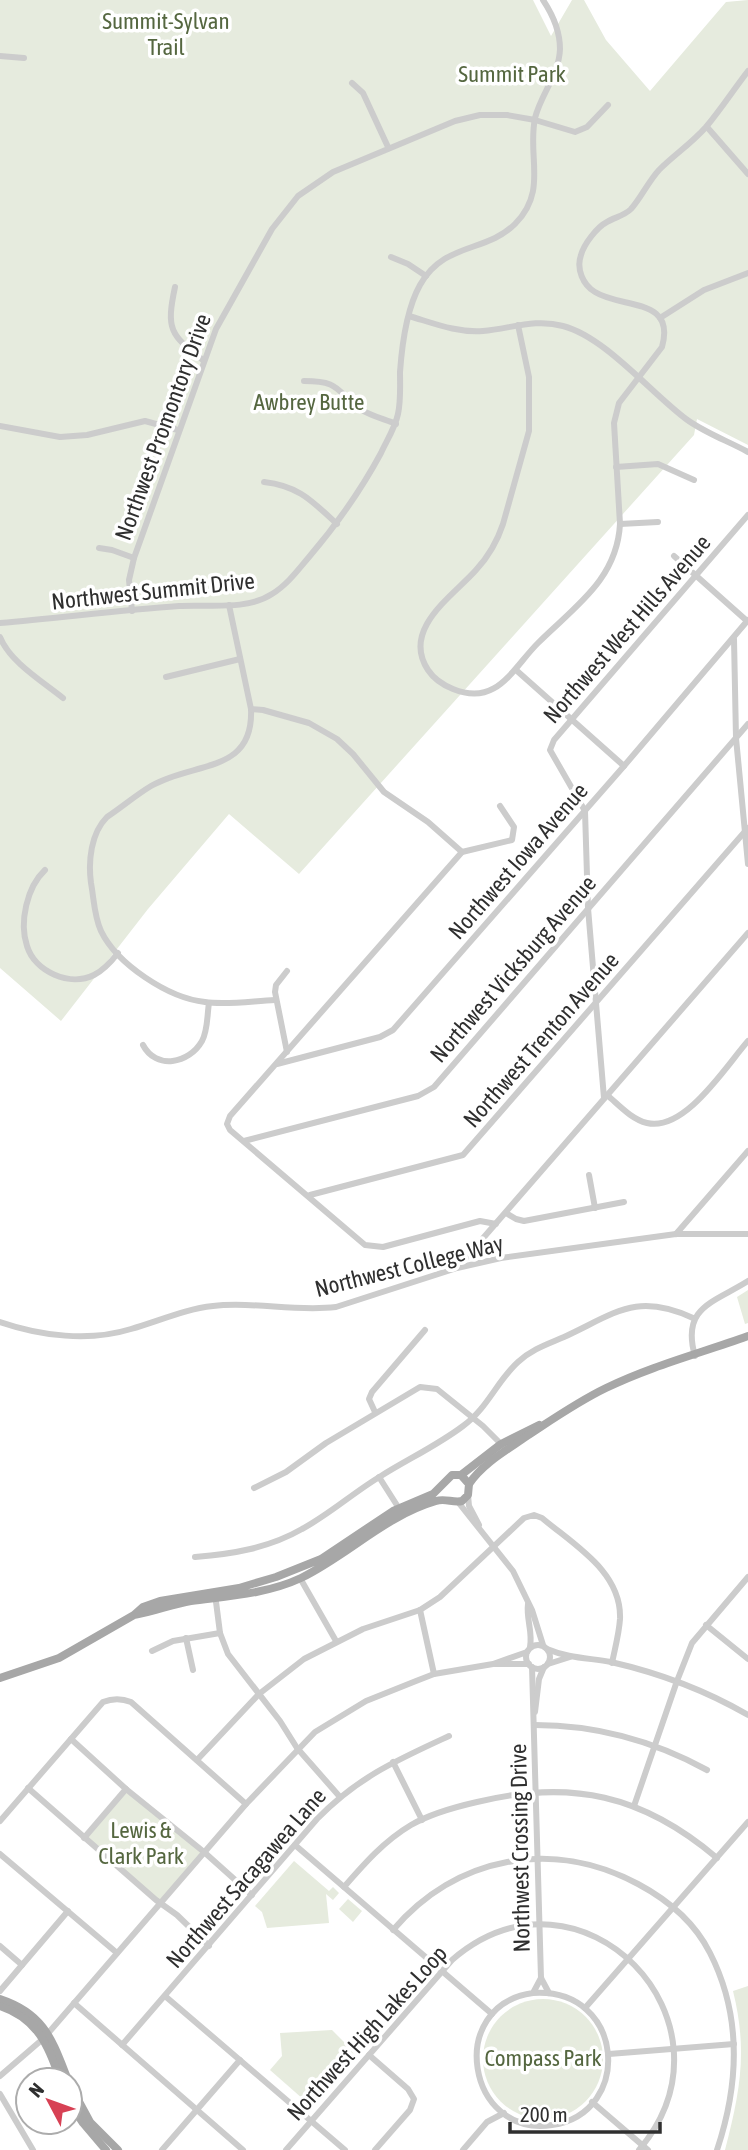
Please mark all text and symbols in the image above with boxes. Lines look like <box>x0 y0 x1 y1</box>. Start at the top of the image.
park label: Summit-Sylvan Trail <box>102 8 230 60</box>
park label: Summit Park <box>458 61 566 87</box>
street label: Northwest Promontory Drive <box>110 310 216 544</box>
park label: Awbrey Butte <box>254 389 365 415</box>
street label: Northwest West Hills Avenue <box>538 530 716 728</box>
street label: Northwest Summit Drive <box>50 567 256 615</box>
street label: Northwest Iowa Avenue <box>443 778 593 944</box>
street label: Northwest Vicksburg Avenue <box>425 870 601 1068</box>
street label: Northwest Trenton Avenue <box>458 947 624 1133</box>
street label: Northwest College Way <box>312 1230 506 1302</box>
street label: Northwest Crossing Drive <box>505 1743 535 1953</box>
street label: Northwest Sacagawea Lane <box>161 1783 331 1973</box>
park label: Lewis & Clark Park <box>98 1817 184 1869</box>
street label: Northwest High Lakes Loop <box>282 1940 452 2126</box>
park label: Compass Park <box>484 2045 602 2071</box>
north arrow <box>14 2066 84 2136</box>
text: N <box>24 2078 48 2101</box>
scale bar <box>510 2090 660 2134</box>
text: 200 m <box>520 2102 568 2126</box>

